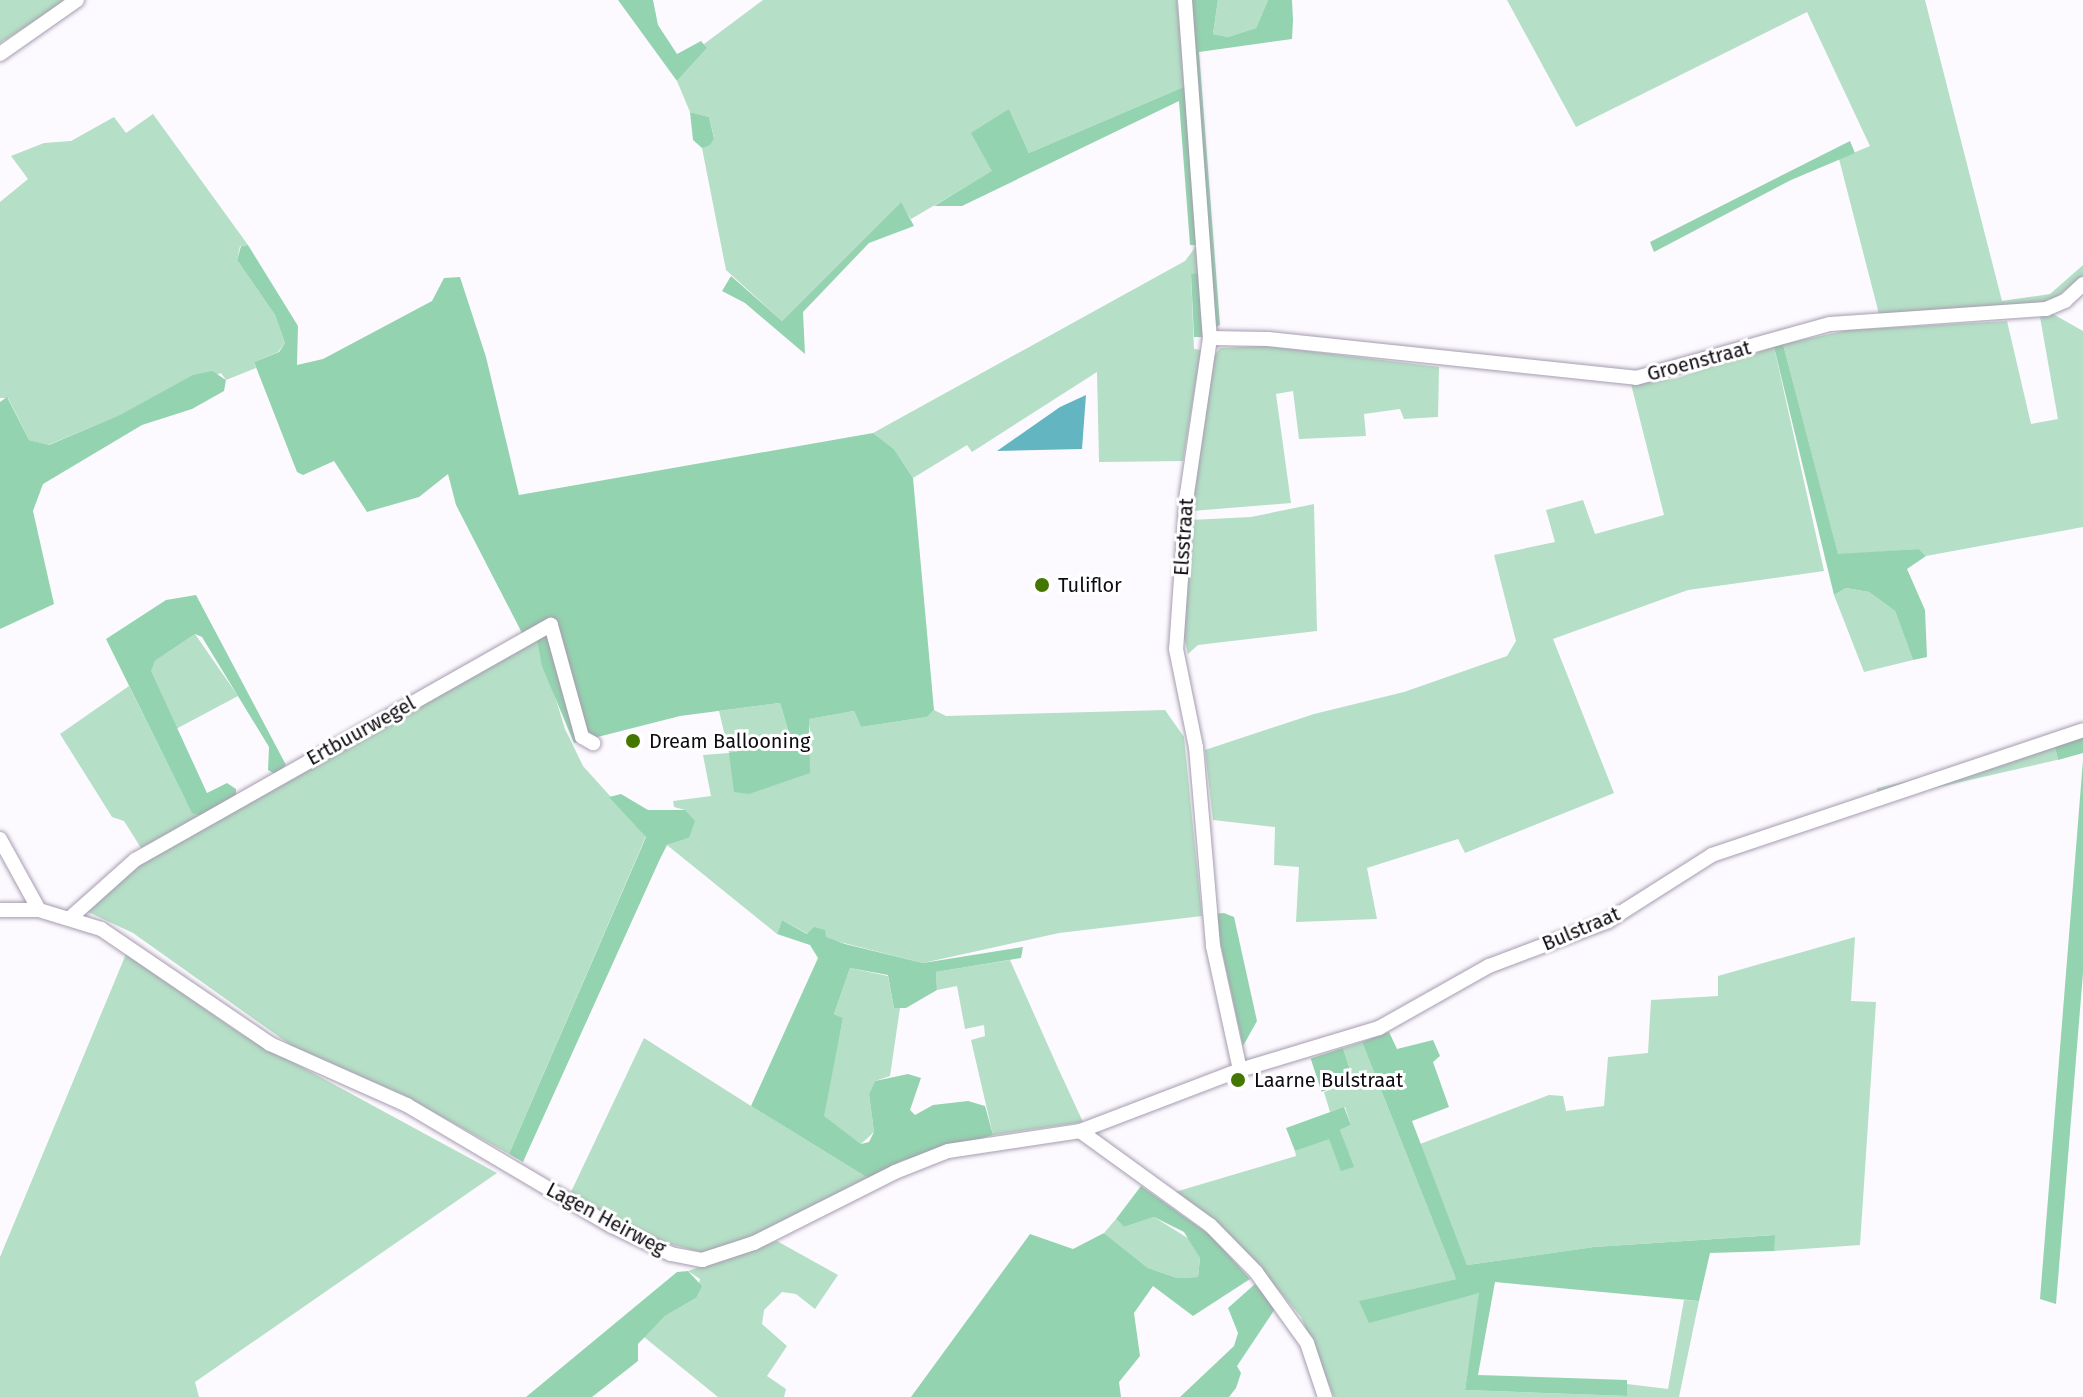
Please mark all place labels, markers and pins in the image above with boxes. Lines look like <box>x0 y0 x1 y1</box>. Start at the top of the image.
place label: Tuliflor <box>1058 573 1122 597</box>
marker: Tuliflor <box>1033 576 1051 594</box>
place label: Dream Ballooning <box>649 729 810 753</box>
marker: Dream Ballooning <box>624 732 642 750</box>
place label: Laarne Bulstraat <box>1254 1068 1403 1092</box>
marker: Laarne Bulstraat <box>1229 1071 1247 1089</box>

